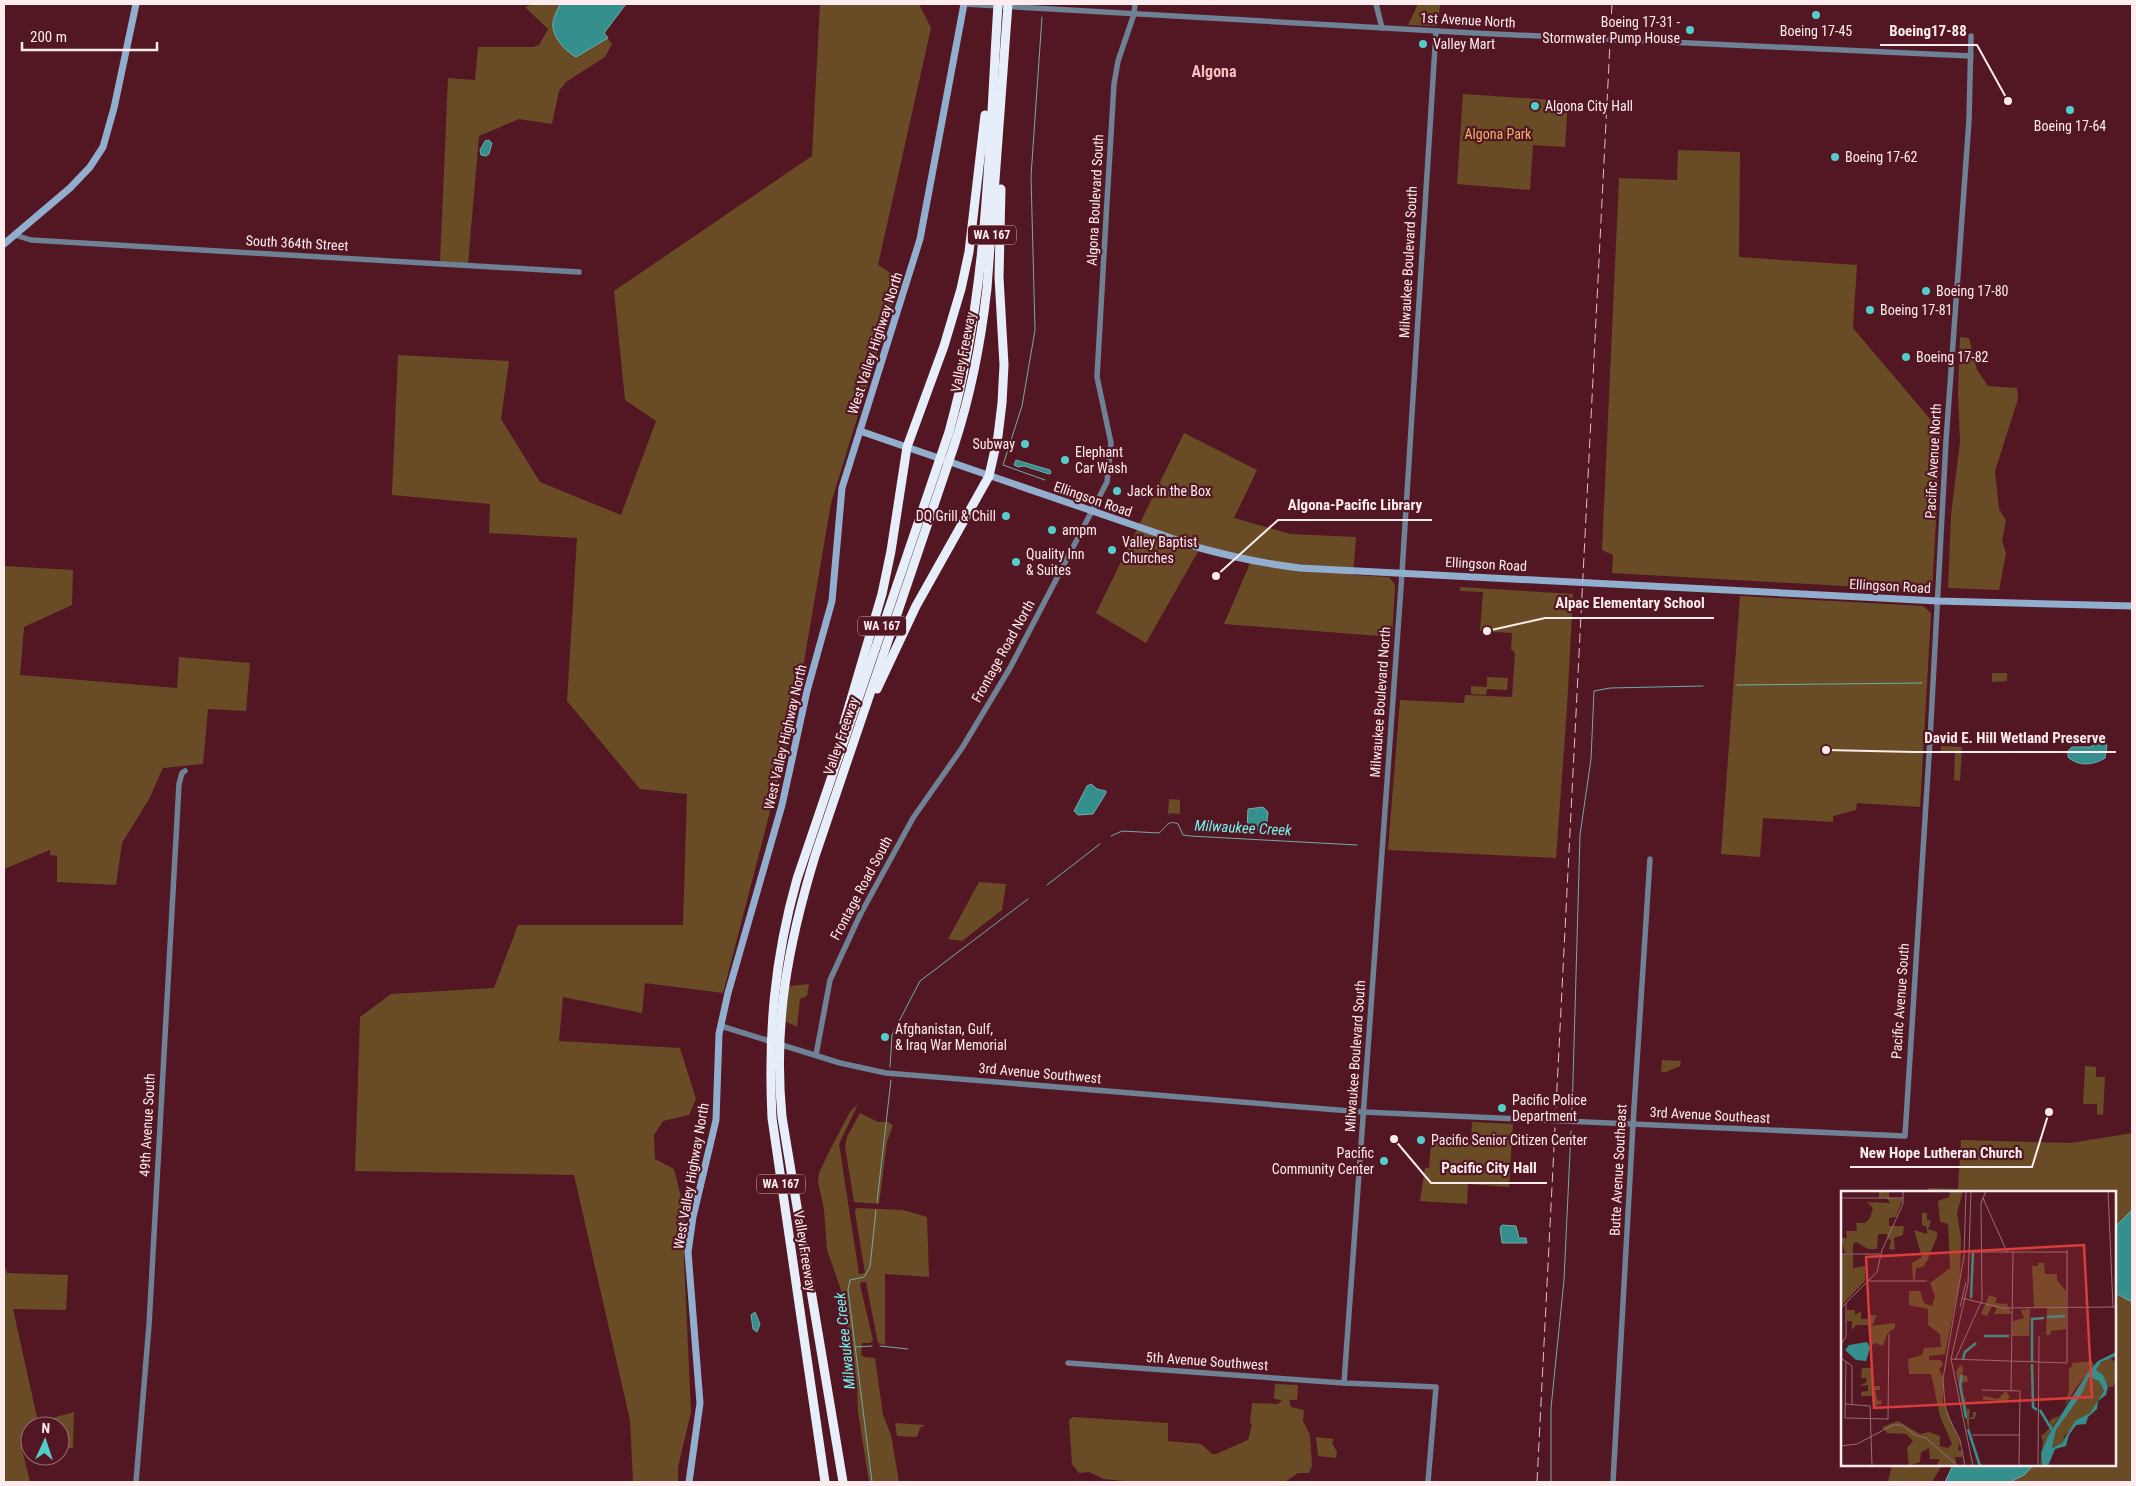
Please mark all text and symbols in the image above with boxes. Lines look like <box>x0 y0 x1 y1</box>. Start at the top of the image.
marker: Boeing 17-45 <box>1810 9 1822 21</box>
street label: 1st Avenue North <box>1420 10 1516 30</box>
place label: Boeing 17-31 - Stormwater Pump House <box>1542 14 1681 46</box>
callout: Boeing17-88 <box>1880 15 1977 45</box>
scale bar <box>22 20 158 52</box>
text: Boeing17-88 <box>1889 22 1967 40</box>
place label: Boeing 17-45 <box>1780 23 1852 39</box>
marker: Boeing 17-31 - Stormwater Pump House <box>1684 24 1696 36</box>
text: 200 m <box>30 28 67 46</box>
place label: Valley Mart <box>1433 36 1495 52</box>
marker: Valley Mart <box>1417 38 1429 50</box>
district label: Algona <box>1191 62 1237 81</box>
place label: Algona City Hall <box>1545 98 1633 114</box>
marker: Algona City Hall <box>1529 100 1541 112</box>
marker: Boeing 17-64 <box>2064 104 2076 116</box>
place label: Boeing 17-64 <box>2034 118 2106 134</box>
park label: Algona Park <box>1465 126 1532 142</box>
street label: Algona Boulevard South <box>1084 134 1106 266</box>
place label: Boeing 17-62 <box>1845 149 1918 165</box>
marker: Boeing 17-62 <box>1829 151 1841 163</box>
street label: Milwaukee Boulevard South <box>1396 186 1420 338</box>
road number: WA 167 <box>968 226 1016 244</box>
street label: South 364th Street <box>245 232 349 254</box>
street label: West Valley Highway North <box>844 270 906 416</box>
place label: Boeing 17-80 <box>1936 283 2009 299</box>
marker: Boeing 17-80 <box>1920 285 1932 297</box>
place label: Boeing 17-81 <box>1880 302 1952 318</box>
marker: Boeing 17-81 <box>1864 304 1876 316</box>
street label: Valley Freeway <box>947 310 979 394</box>
place label: Boeing 17-82 <box>1916 349 1989 365</box>
marker: Boeing 17-82 <box>1900 351 1912 363</box>
street label: Pacific Avenue North <box>1922 403 1944 519</box>
place label: Subway <box>973 436 1015 452</box>
marker: Subway <box>1019 438 1031 450</box>
place label: Elephant Car Wash <box>1075 444 1127 476</box>
marker: Elephant Car Wash <box>1059 454 1071 466</box>
street label: Ellingson Road <box>1052 478 1134 520</box>
place label: Jack in the Box <box>1127 483 1211 499</box>
marker: Jack in the Box <box>1111 485 1123 497</box>
callout: Algona-Pacific Library <box>1278 490 1432 520</box>
text: Algona-Pacific Library <box>1288 496 1422 514</box>
place label: DQ Grill & Chill <box>916 508 996 524</box>
marker: DQ Grill & Chill <box>1000 510 1012 522</box>
place label: ampm <box>1062 522 1097 538</box>
marker: ampm <box>1046 524 1058 536</box>
place label: Valley Baptist Churches <box>1122 534 1197 566</box>
marker: Valley Baptist Churches <box>1106 544 1118 556</box>
place label: Quality Inn & Suites <box>1026 546 1085 578</box>
street label: Ellingson Road <box>1445 554 1527 574</box>
marker: Quality Inn & Suites <box>1010 556 1022 568</box>
street label: Ellingson Road <box>1849 576 1931 596</box>
callout: Alpac Elementary School <box>1545 588 1714 618</box>
text: Alpac Elementary School <box>1555 594 1705 612</box>
street label: Frontage Road North <box>968 597 1038 705</box>
road number: WA 167 <box>858 616 906 636</box>
street label: Milwaukee Boulevard North <box>1367 626 1393 778</box>
street label: West Valley Highway North <box>761 663 809 811</box>
street label: Valley Freeway <box>820 695 862 777</box>
callout: David E. Hill Wetland Preserve <box>1914 722 2116 752</box>
text: David E. Hill Wetland Preserve <box>1924 729 2106 747</box>
water label: Milwaukee Creek <box>1194 816 1293 840</box>
street label: Frontage Road South <box>827 833 895 943</box>
street label: Pacific Avenue South <box>1888 943 1912 1059</box>
street label: Milwaukee Boulevard South <box>1342 980 1368 1132</box>
place label: Afghanistan, Gulf, & Iraq War Memorial <box>895 1021 1007 1053</box>
marker: Afghanistan, Gulf, & Iraq War Memorial <box>879 1031 891 1043</box>
street label: 3rd Avenue Southwest <box>978 1060 1102 1086</box>
street label: 49th Avenue South <box>136 1073 158 1177</box>
place label: Pacific Police Department <box>1512 1092 1587 1124</box>
street label: West Valley Highway North <box>670 1102 712 1250</box>
marker: Pacific Police Department <box>1496 1102 1508 1114</box>
street label: Butte Avenue Southeast <box>1607 1104 1629 1236</box>
street label: 3rd Avenue Southeast <box>1649 1104 1771 1126</box>
place label: Pacific Senior Citizen Center <box>1431 1132 1587 1148</box>
marker: Pacific Senior Citizen Center <box>1415 1134 1427 1146</box>
callout: New Hope Lutheran Church <box>1850 1137 2032 1167</box>
text: New Hope Lutheran Church <box>1860 1144 2022 1162</box>
place label: Pacific Community Center <box>1272 1145 1374 1177</box>
callout: Pacific City Hall <box>1431 1153 1547 1183</box>
marker: Pacific Community Center <box>1378 1155 1390 1167</box>
text: Pacific City Hall <box>1441 1159 1537 1177</box>
road number: WA 167 <box>757 1174 805 1194</box>
inset map <box>1841 1191 2116 1466</box>
street label: Valley Freeway <box>791 1209 819 1293</box>
water label: Milwaukee Creek <box>831 1291 859 1390</box>
street label: 5th Avenue Southwest <box>1145 1349 1269 1373</box>
north arrow <box>20 1416 70 1466</box>
text: N <box>41 1420 50 1436</box>

